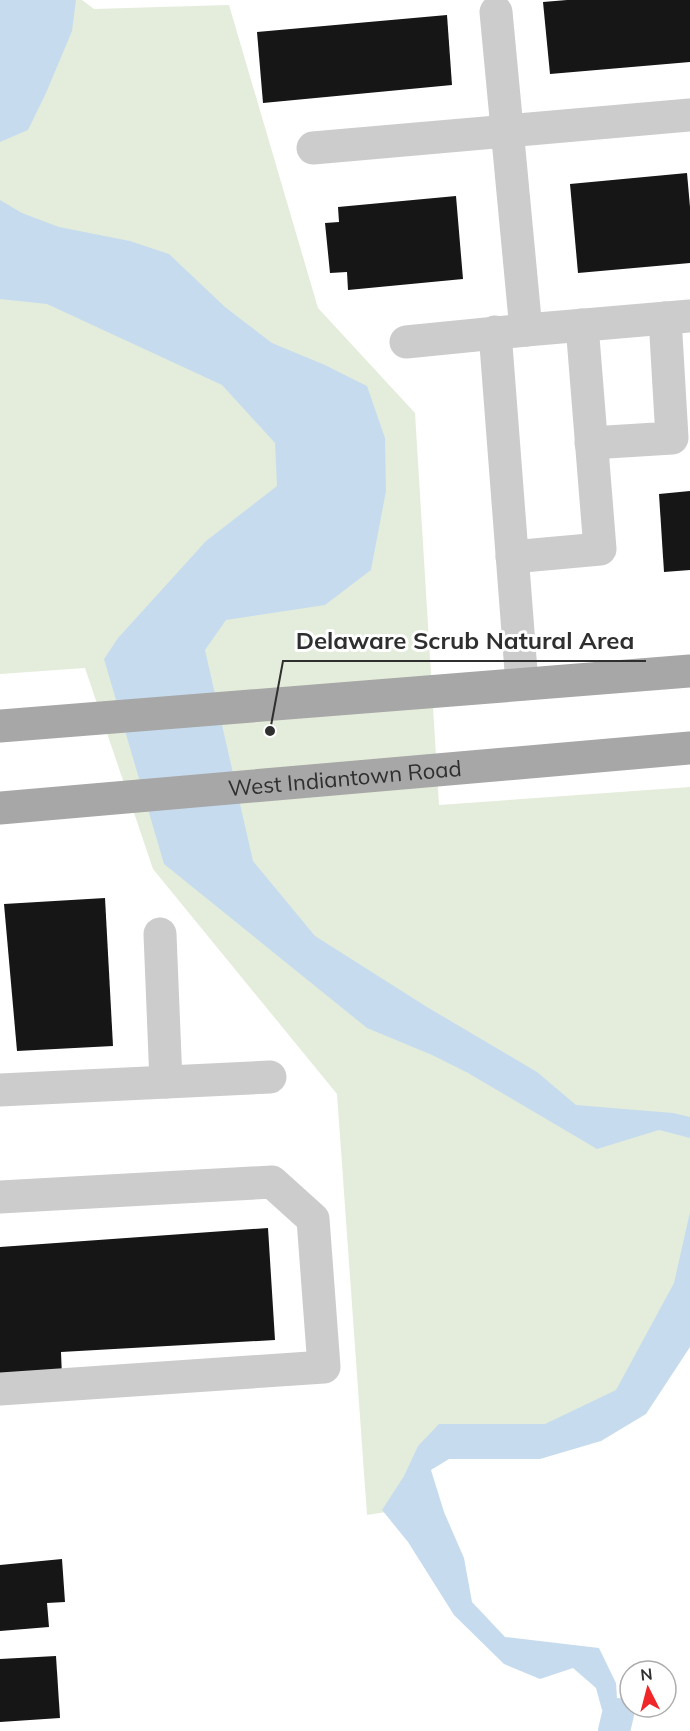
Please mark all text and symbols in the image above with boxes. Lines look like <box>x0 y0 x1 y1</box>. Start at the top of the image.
callout: Delaware Scrub Natural Area <box>283 619 646 661</box>
text: Delaware Scrub Natural Area <box>296 625 634 655</box>
street label: West Indiantown Road <box>227 754 463 802</box>
north arrow <box>618 1659 678 1719</box>
text: N <box>639 1664 653 1685</box>

